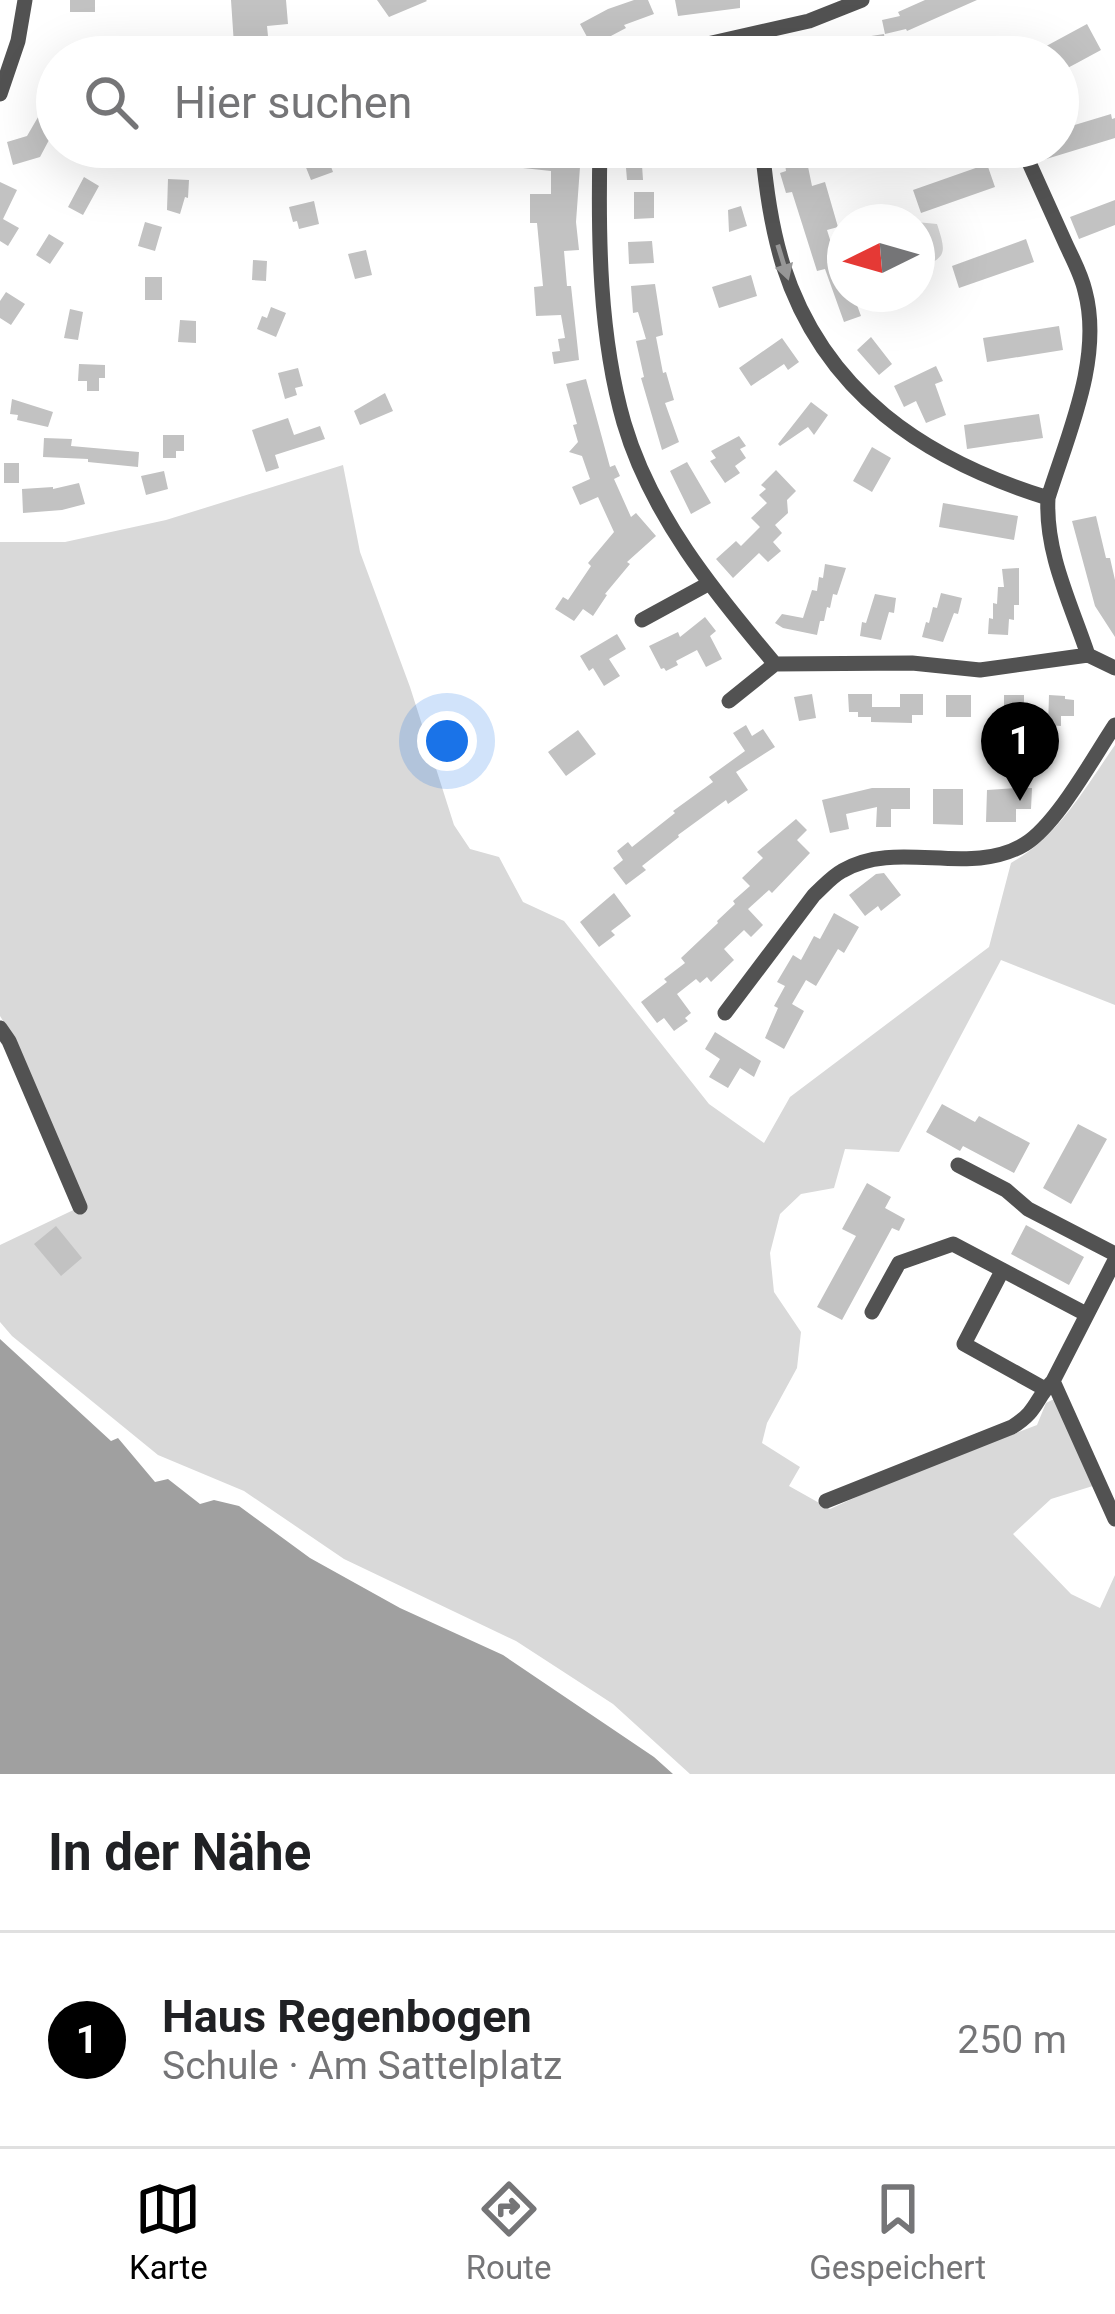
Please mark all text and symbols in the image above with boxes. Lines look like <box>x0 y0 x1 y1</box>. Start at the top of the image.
search box <box>36 36 1079 168</box>
icon: search <box>78 69 144 135</box>
text: Hier suchen <box>174 76 412 129</box>
north arrow <box>827 204 935 312</box>
one-way arrow <box>775 244 793 281</box>
pin: 1 <box>981 702 1059 801</box>
your location <box>417 711 477 771</box>
text: In der Nähe <box>48 1823 311 1882</box>
text: Haus Regenbogen <box>162 1990 532 2043</box>
text: 1 <box>76 2017 98 2063</box>
text: 250 m <box>957 2017 1067 2063</box>
text: Schule · Am Sattelplatz <box>162 2043 562 2089</box>
tab: Karte <box>129 2176 208 2287</box>
tab: Route <box>466 2176 551 2287</box>
tab: Gespeichert <box>809 2176 986 2287</box>

